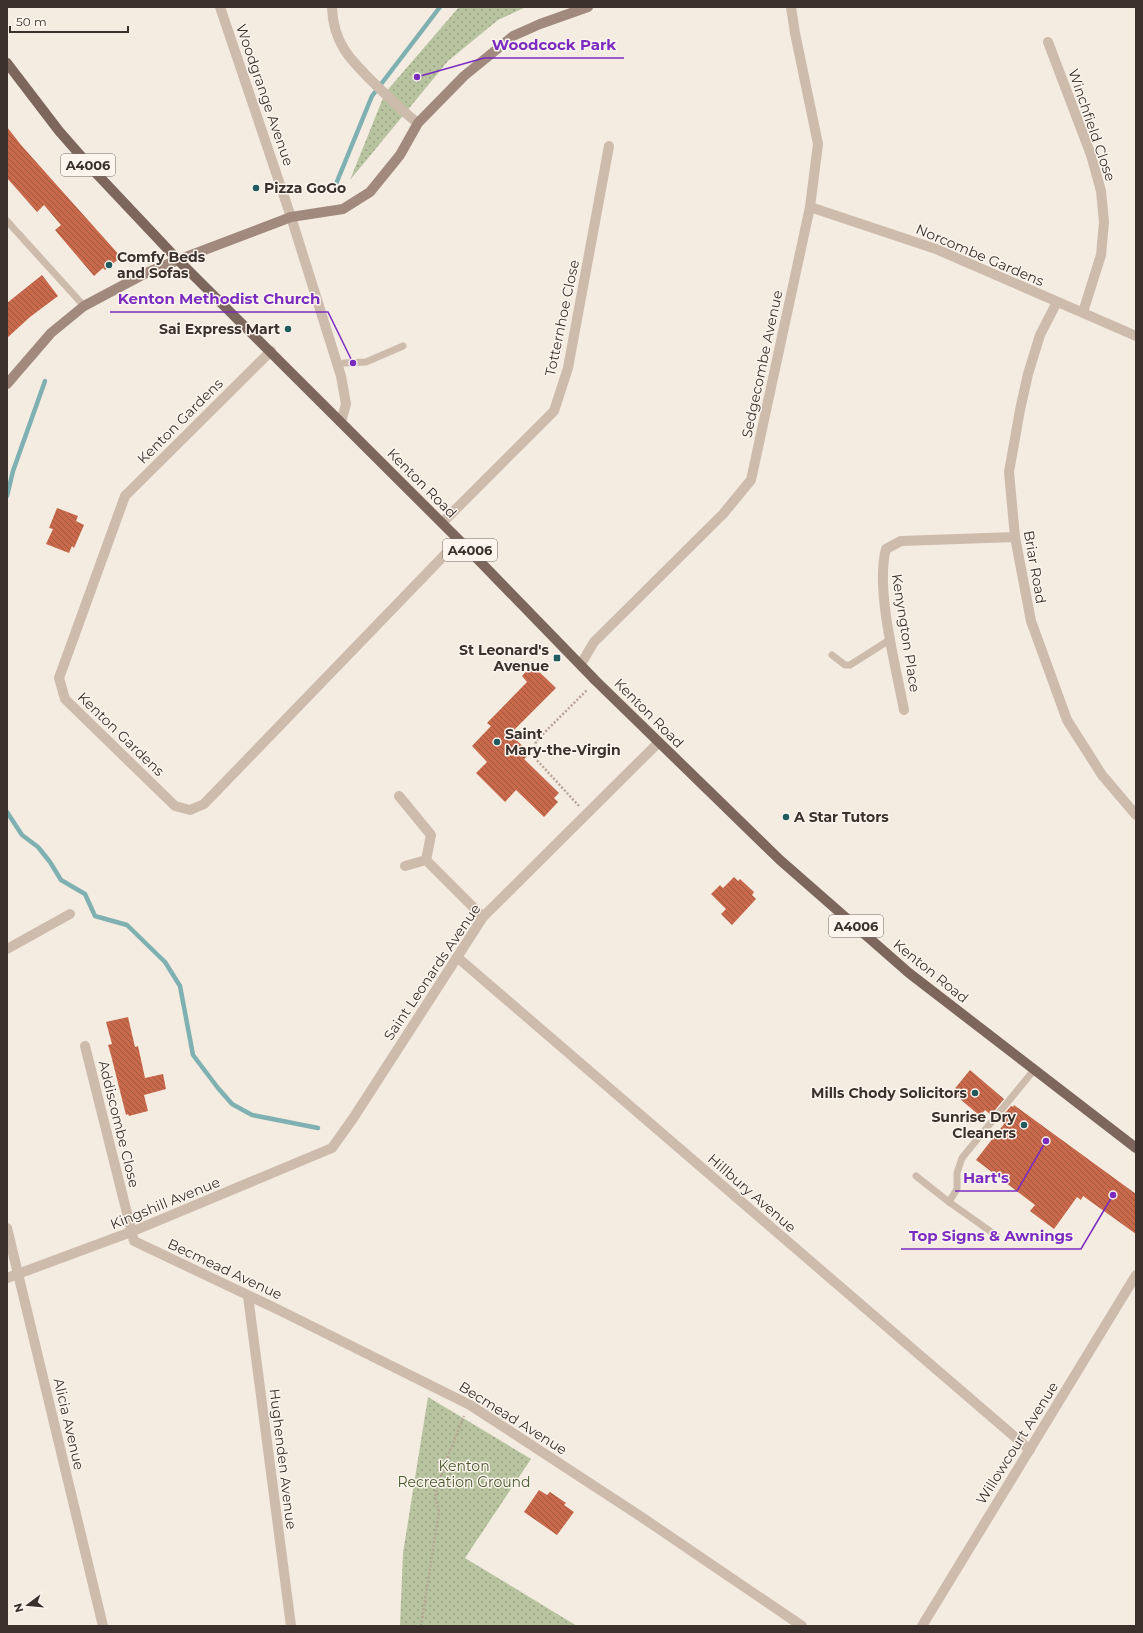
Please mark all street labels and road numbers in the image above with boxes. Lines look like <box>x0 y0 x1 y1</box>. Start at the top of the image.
street label: Woodgrange Avenue <box>232 22 298 168</box>
street label: Winchfield Close <box>1064 67 1120 183</box>
road number: A4006 <box>61 154 115 176</box>
street label: Norcombe Gardens <box>913 220 1047 290</box>
street label: Totternhoe Close <box>541 258 583 378</box>
street label: Sedgecombe Avenue <box>738 289 786 439</box>
street label: Kenton Gardens <box>133 374 227 468</box>
street label: Kenton Road <box>383 444 461 522</box>
street label: Briar Road <box>1020 529 1050 605</box>
road number: A4006 <box>443 539 497 561</box>
street label: Kenyngton Place <box>888 573 924 693</box>
street label: Kenton Road <box>610 674 688 752</box>
street label: Kenton Gardens <box>74 688 168 780</box>
street label: Saint Leonards Avenue <box>380 900 484 1044</box>
road number: A4006 <box>829 915 883 937</box>
street label: Kenton Road <box>890 935 972 1007</box>
street label: Addiscombe Close <box>95 1059 143 1189</box>
street label: Hillbury Avenue <box>704 1150 800 1236</box>
street label: Kingshill Avenue <box>107 1173 223 1233</box>
street label: Becmead Avenue <box>165 1235 285 1303</box>
street label: Alicia Avenue <box>50 1376 88 1472</box>
street label: Becmead Avenue <box>456 1377 570 1459</box>
street label: Willowcourt Avenue <box>972 1378 1062 1508</box>
street label: Hughenden Avenue <box>265 1388 301 1530</box>

